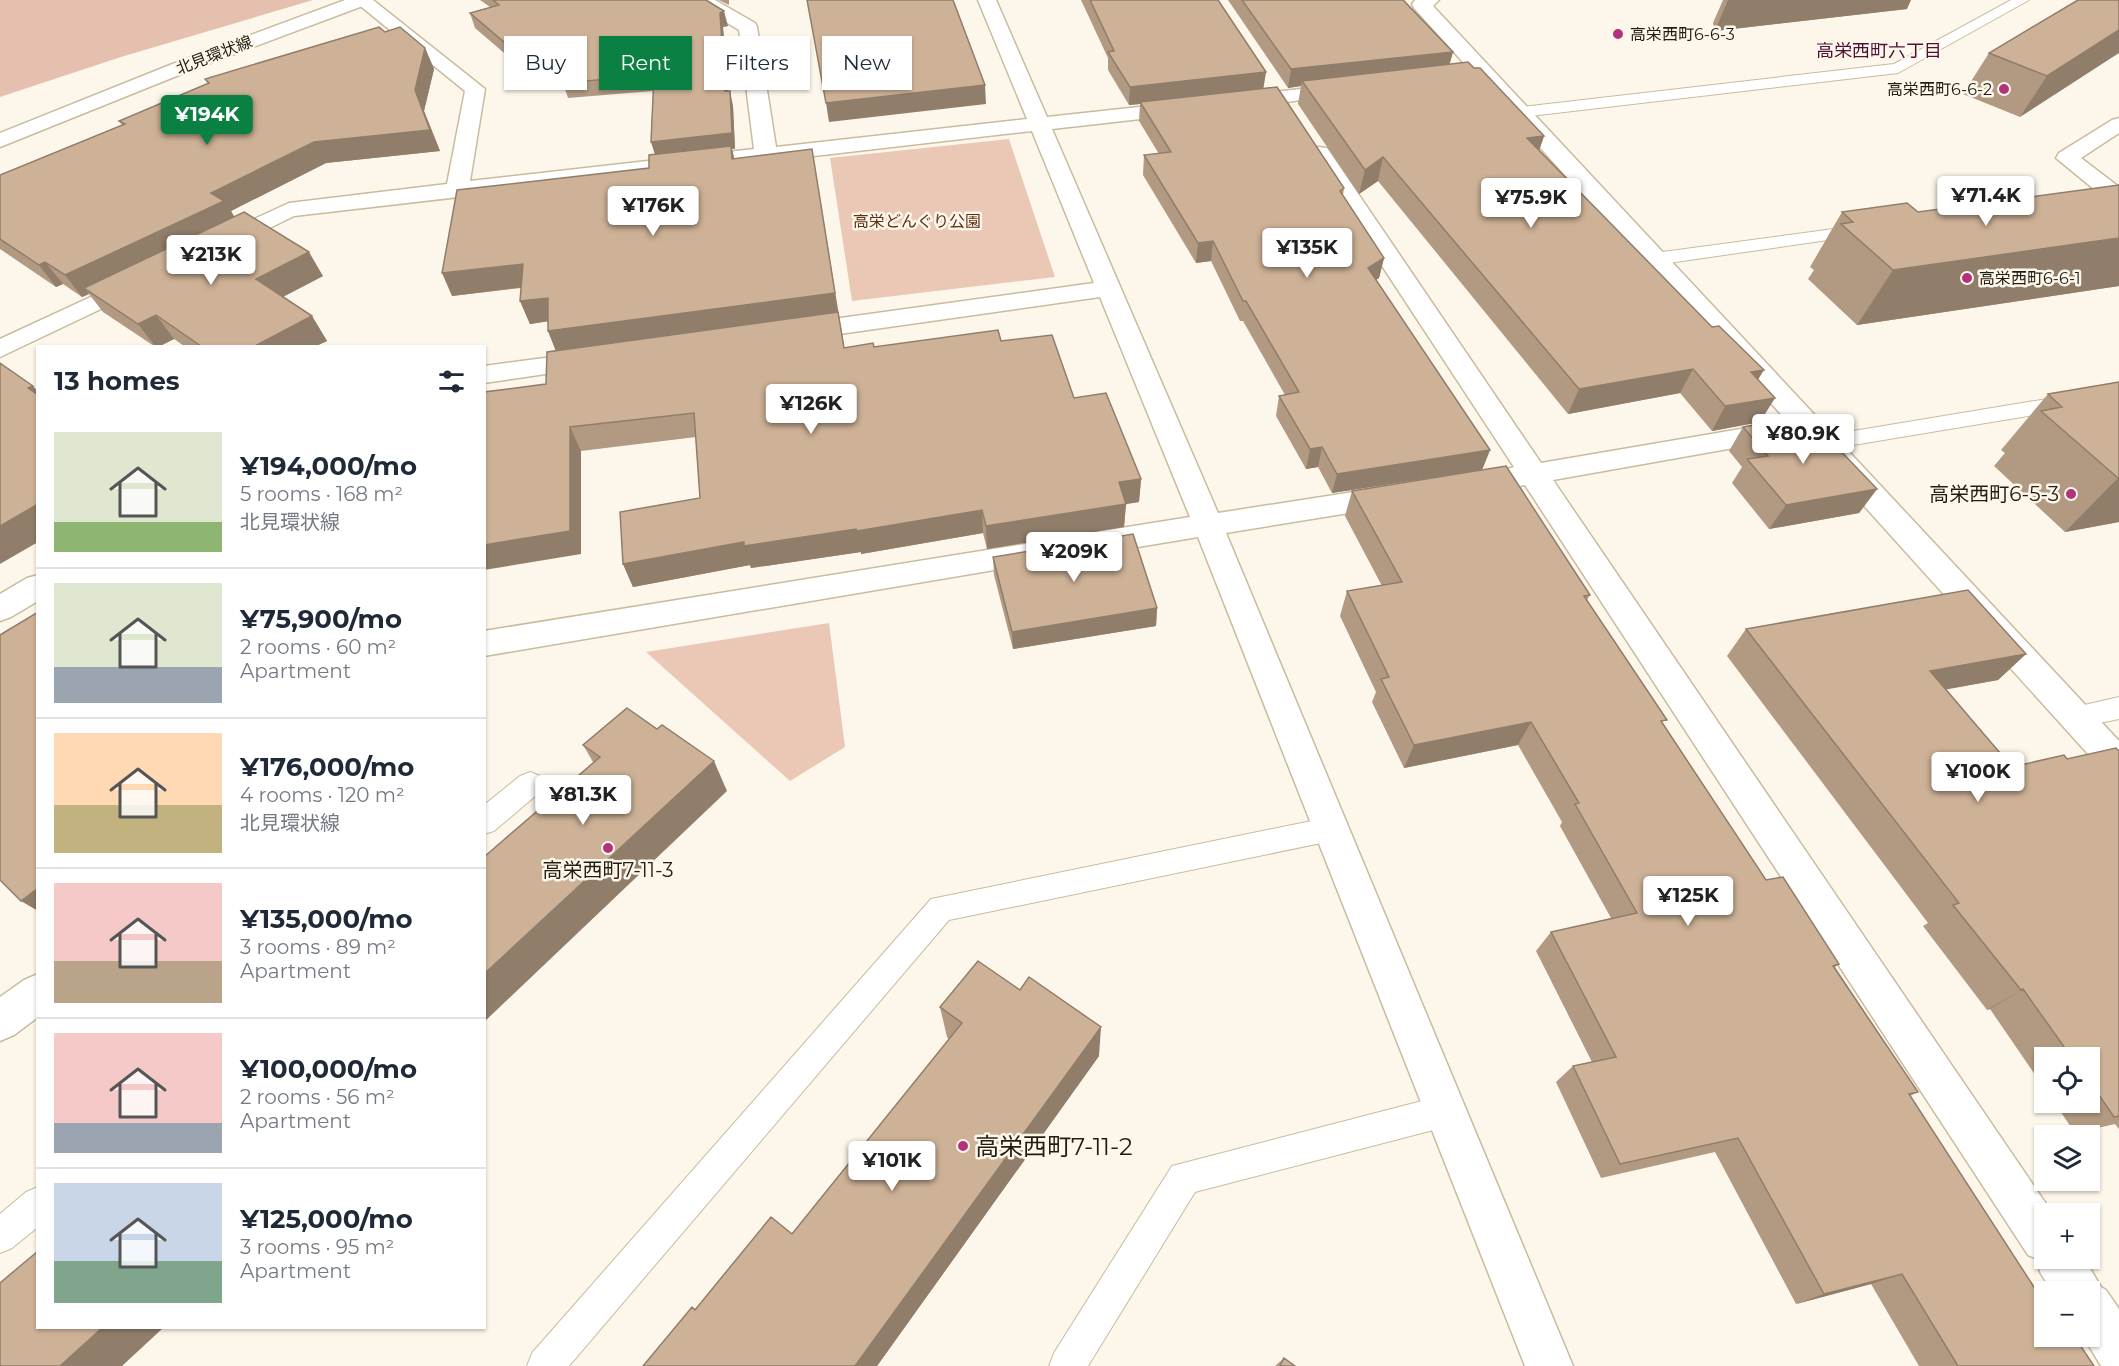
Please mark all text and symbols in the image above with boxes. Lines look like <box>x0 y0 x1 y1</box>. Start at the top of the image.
place label: 高栄西町6-6-3 <box>1630 25 1735 44</box>
marker: 高栄西町6-6-3 <box>1611 27 1625 41</box>
street label: 北見環状線 <box>173 32 255 78</box>
chip: Buy <box>504 36 587 90</box>
chip: Rent <box>599 36 692 90</box>
chip: Filters <box>704 36 810 90</box>
chip: New <box>822 36 912 90</box>
district label: 高栄西町六丁目 <box>1816 40 1942 62</box>
place label: 高栄西町6-6-2 <box>1887 80 1992 99</box>
marker: 高栄西町6-6-2 <box>1997 82 2011 96</box>
pin: ¥194K <box>165 95 249 146</box>
text: ¥194K <box>175 102 239 126</box>
pin: ¥71.4K <box>1937 176 2035 227</box>
pin: ¥75.9K <box>1482 178 1580 229</box>
text: ¥71.4K <box>1951 183 2021 207</box>
text: ¥75.9K <box>1495 185 1567 209</box>
pin: ¥176K <box>611 186 695 237</box>
text: ¥176K <box>622 193 684 217</box>
park label: 高栄どんぐり公園 <box>853 212 981 231</box>
pin: ¥135K <box>1265 228 1349 279</box>
pin: ¥213K <box>169 235 253 286</box>
text: ¥135K <box>1276 235 1338 259</box>
text: ¥213K <box>181 242 242 266</box>
place label: 高栄西町6-6-1 <box>1979 269 2081 288</box>
marker: 高栄西町6-6-1 <box>1960 271 1974 285</box>
text: 13 homes <box>54 365 180 397</box>
icon: filters <box>435 365 468 398</box>
pin: ¥126K <box>769 384 853 435</box>
text: ¥126K <box>780 391 842 415</box>
pin: ¥80.9K <box>1754 414 1852 465</box>
text: ¥80.9K <box>1766 421 1840 445</box>
text: ¥194,000/mo <box>240 450 417 482</box>
icon: home <box>102 456 174 528</box>
text: 5 rooms · 168 m² <box>240 482 403 506</box>
place label: 高栄西町6-5-3 <box>1929 482 2059 506</box>
marker: 高栄西町6-5-3 <box>2064 487 2078 501</box>
text: 北見環状線 <box>240 510 340 534</box>
pin: ¥209K <box>1032 532 1116 583</box>
text: ¥209K <box>1040 539 1108 563</box>
text: ¥75,900/mo <box>240 603 402 635</box>
icon: home <box>102 607 174 679</box>
text: 2 rooms · 60 m² <box>240 635 396 659</box>
text: Apartment <box>240 659 351 683</box>
text: ¥176,000/mo <box>240 751 414 783</box>
pin: ¥100K <box>1936 752 2020 803</box>
icon: home <box>102 757 174 829</box>
text: ¥100K <box>1945 759 2011 783</box>
pin: ¥81.3K <box>534 775 632 826</box>
text: ¥81.3K <box>549 782 617 806</box>
text: 4 rooms · 120 m² <box>240 783 405 807</box>
text: 北見環状線 <box>240 811 340 835</box>
marker: 高栄西町7-11-3 <box>601 841 615 855</box>
place label: 高栄西町7-11-3 <box>542 858 674 882</box>
pin: ¥125K <box>1646 876 1730 927</box>
text: ¥125K <box>1657 883 1719 907</box>
text: ¥135,000/mo <box>240 903 413 935</box>
icon: home <box>102 907 174 979</box>
text: 3 rooms · 89 m² <box>240 935 396 959</box>
text: Apartment <box>240 959 351 983</box>
map controls <box>2034 1047 2100 1347</box>
button: locate <box>2034 1047 2100 1113</box>
text: ¥100,000/mo <box>240 1053 417 1085</box>
icon: home <box>102 1057 174 1129</box>
text: 2 rooms · 56 m² <box>240 1085 395 1109</box>
text: Apartment <box>240 1109 351 1133</box>
button: layers <box>2034 1125 2100 1191</box>
place label: 高栄西町7-11-2 <box>975 1132 1133 1161</box>
marker: 高栄西町7-11-2 <box>956 1139 970 1153</box>
pin: ¥101K <box>850 1141 934 1192</box>
text: ¥101K <box>862 1148 922 1172</box>
text: ¥125,000/mo <box>240 1203 413 1235</box>
button: + <box>2034 1203 2100 1269</box>
icon: home <box>102 1207 174 1279</box>
text: 3 rooms · 95 m² <box>240 1235 394 1259</box>
text: Apartment <box>240 1259 351 1283</box>
button: − <box>2034 1281 2100 1347</box>

